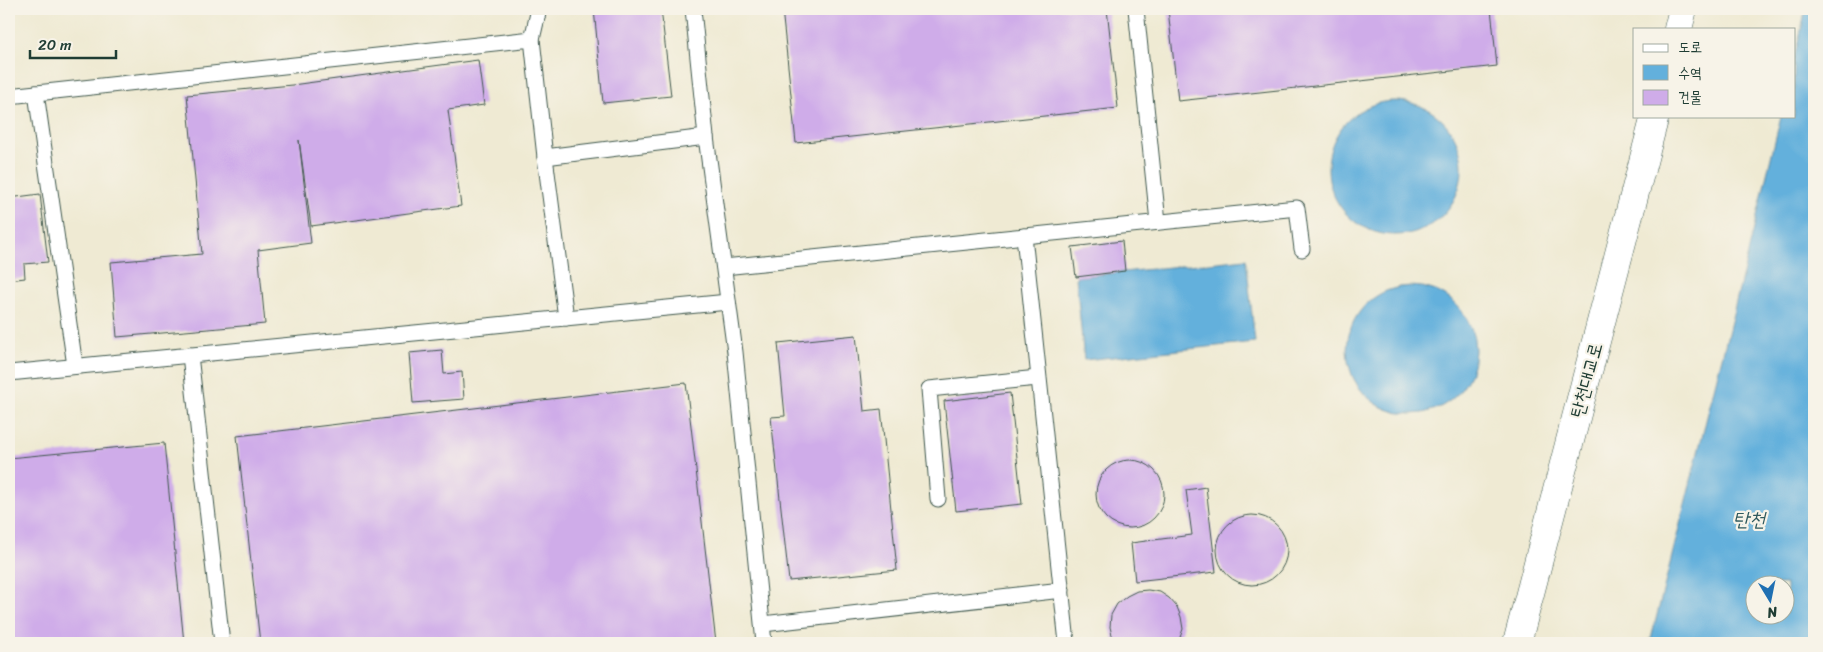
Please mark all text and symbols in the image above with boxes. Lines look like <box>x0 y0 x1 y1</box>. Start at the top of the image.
scale bar <box>30 28 116 60</box>
legend <box>1633 28 1796 118</box>
text: 20 m <box>38 32 72 58</box>
text: 도로 <box>1678 34 1702 60</box>
text: 수역 <box>1678 60 1702 86</box>
text: 건물 <box>1678 84 1702 110</box>
street label: 탄천대교로 <box>1560 339 1612 421</box>
water label: 탄천 <box>1733 502 1767 537</box>
north arrow <box>1746 574 1796 624</box>
text: N <box>1765 599 1780 626</box>

